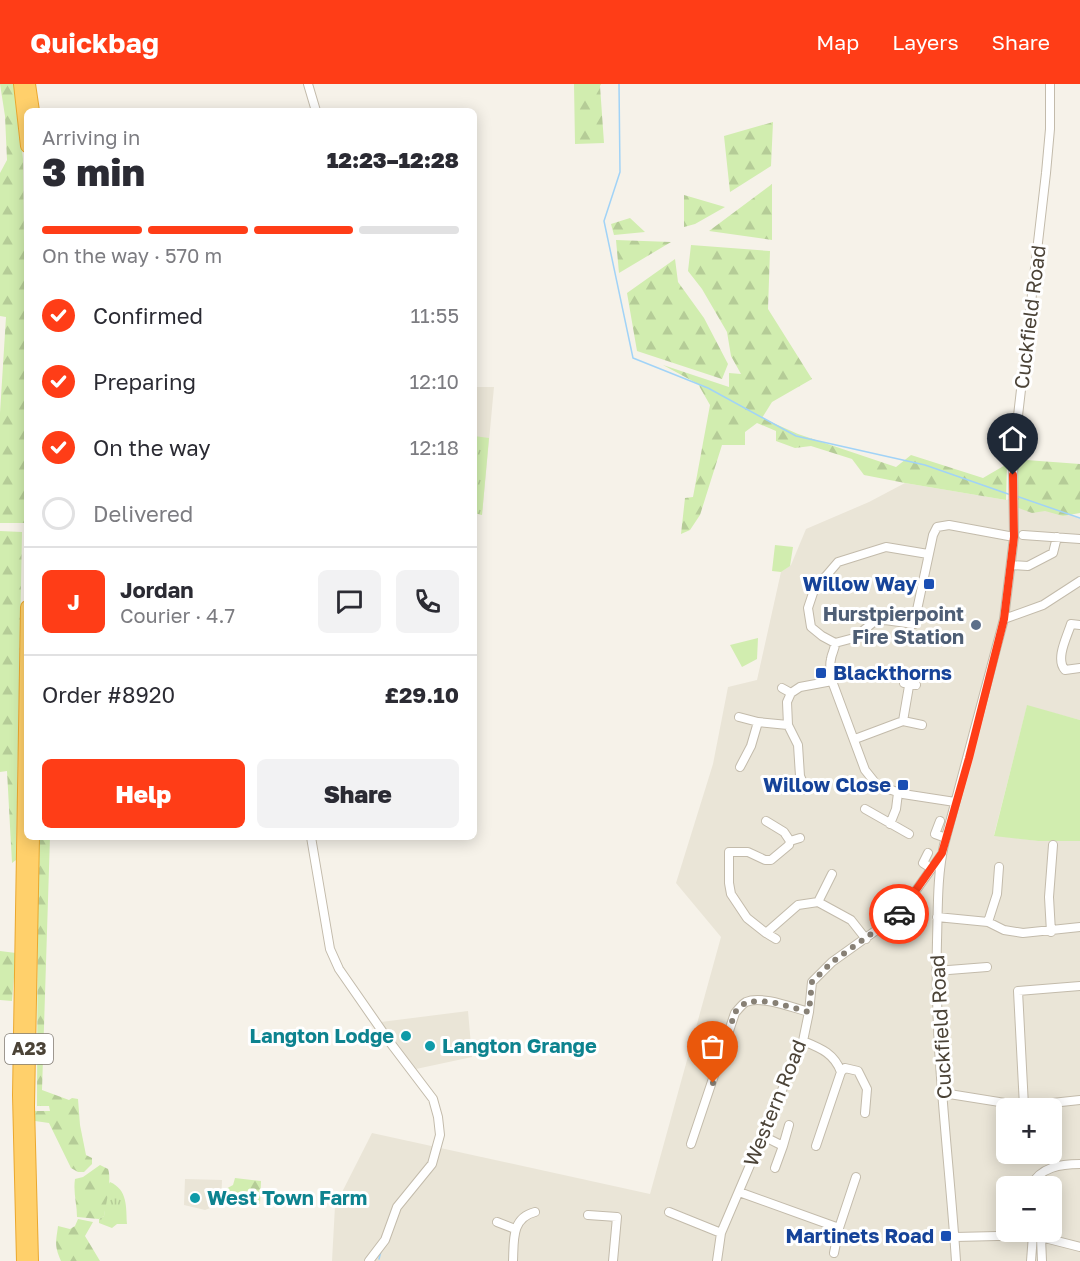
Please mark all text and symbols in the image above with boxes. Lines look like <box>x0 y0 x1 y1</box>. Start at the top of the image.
text: Quickbag <box>30 26 159 59</box>
text: Map <box>816 29 859 55</box>
text: Layers <box>892 29 959 55</box>
text: Share <box>992 29 1050 55</box>
text: Arriving in <box>42 125 140 149</box>
text: 12:23–12:28 <box>327 146 459 173</box>
text: 3 min <box>42 148 145 195</box>
text: On the way · 570 m <box>42 243 222 267</box>
street label: Cuckfield Road <box>1008 244 1050 390</box>
icon: check <box>42 299 75 332</box>
text: Confirmed <box>93 302 203 329</box>
text: 11:55 <box>410 303 459 327</box>
icon: check <box>42 365 75 398</box>
text: Preparing <box>93 368 196 395</box>
text: 12:10 <box>410 369 459 393</box>
pin <box>987 413 1038 475</box>
icon: home <box>996 422 1029 455</box>
icon: check <box>42 431 75 464</box>
text: On the way <box>93 434 211 461</box>
text: 12:18 <box>410 435 459 459</box>
text: Delivered <box>93 500 193 527</box>
button: chat <box>318 570 381 633</box>
button: phone <box>396 570 459 633</box>
place label: Willow Way <box>802 571 917 595</box>
text: Jordan <box>120 576 194 603</box>
marker: Willow Way <box>922 577 936 591</box>
text: J <box>67 588 80 615</box>
place label: Hurstpierpoint Fire Station <box>823 601 964 648</box>
text: Courier · 4.7 <box>120 603 235 627</box>
marker: Hurstpierpoint Fire Station <box>969 618 983 632</box>
place label: Blackthorns <box>833 660 952 684</box>
marker: Blackthorns <box>814 666 828 680</box>
text: Order #8920 <box>42 681 175 708</box>
text: £29.10 <box>384 681 459 708</box>
button: Help <box>42 759 245 828</box>
button: Share <box>257 759 459 828</box>
place label: Willow Close <box>763 772 891 796</box>
marker: Willow Close <box>896 778 910 792</box>
courier <box>869 884 929 944</box>
icon: car <box>883 898 916 931</box>
street label: Cuckfield Road <box>924 954 956 1100</box>
pin <box>687 1021 738 1083</box>
place label: Langton Lodge <box>249 1023 394 1047</box>
marker: Langton Lodge <box>399 1029 413 1043</box>
icon: bag <box>696 1030 729 1063</box>
place label: Langton Grange <box>442 1033 597 1057</box>
road number: A23 <box>5 1034 53 1064</box>
street label: Western Road <box>738 1036 810 1169</box>
marker: Langton Grange <box>423 1039 437 1053</box>
map controls <box>996 1098 1062 1242</box>
button: + <box>996 1098 1062 1164</box>
button: − <box>996 1176 1062 1242</box>
place label: West Town Farm <box>207 1185 367 1209</box>
marker: West Town Farm <box>188 1191 202 1205</box>
place label: Martinets Road <box>785 1223 934 1247</box>
marker: Martinets Road <box>939 1229 953 1243</box>

